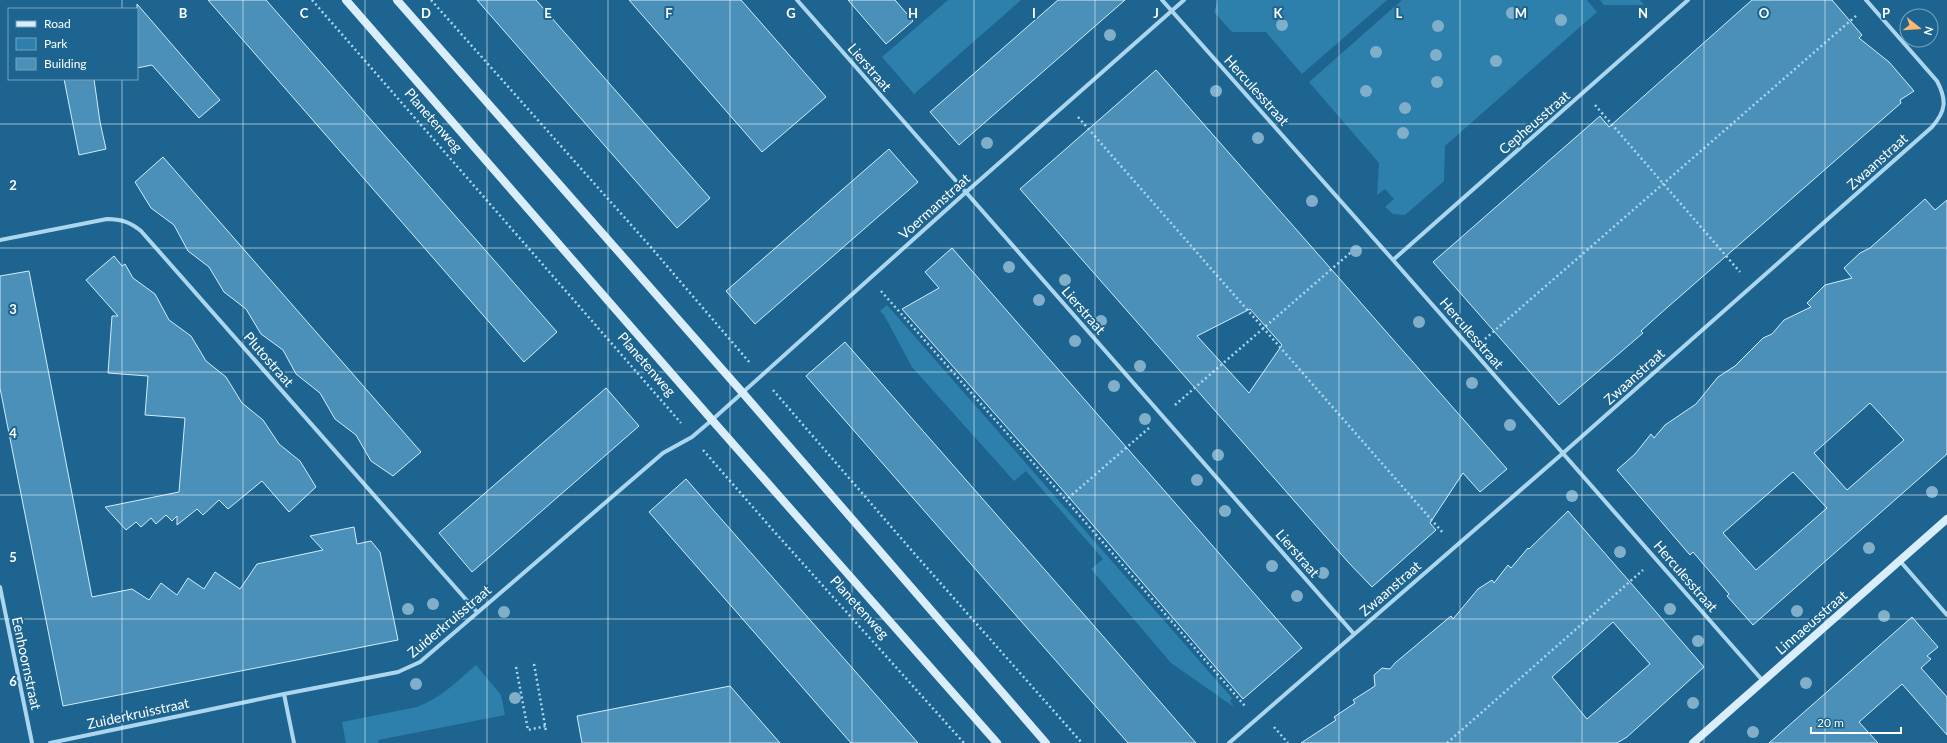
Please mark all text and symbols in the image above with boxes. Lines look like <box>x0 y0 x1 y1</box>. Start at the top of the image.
text: B <box>179 5 188 21</box>
text: C <box>300 5 309 21</box>
text: D <box>421 5 431 21</box>
text: E <box>544 5 552 21</box>
text: F <box>665 5 673 21</box>
text: G <box>786 5 796 21</box>
text: H <box>908 5 918 21</box>
text: I <box>1032 5 1036 21</box>
text: J <box>1153 5 1159 21</box>
text: K <box>1274 5 1284 21</box>
text: L <box>1396 5 1403 21</box>
text: M <box>1515 5 1527 21</box>
text: N <box>1638 5 1648 21</box>
text: O <box>1759 5 1770 21</box>
text: P <box>1882 5 1890 21</box>
legend <box>8 8 138 80</box>
north arrow <box>1899 8 1939 48</box>
text: Road <box>44 16 71 31</box>
text: N <box>1922 25 1936 37</box>
text: Park <box>44 36 68 51</box>
street label: Lierstraat <box>845 40 895 94</box>
street label: Herculesstraat <box>1221 51 1293 129</box>
text: Building <box>44 56 87 71</box>
street label: Planetenweg <box>402 84 466 156</box>
street label: Cepheusstraat <box>1495 87 1573 157</box>
street label: Zwaanstraat <box>1843 129 1911 193</box>
street label: Voermanstraat <box>895 170 973 242</box>
text: 2 <box>9 177 17 193</box>
street label: Lierstraat <box>1059 283 1109 337</box>
street label: Herculesstraat <box>1436 294 1508 372</box>
text: 3 <box>9 301 17 317</box>
street label: Plutostraat <box>241 328 297 390</box>
street label: Planetenweg <box>615 328 679 400</box>
street label: Zwaanstraat <box>1600 344 1668 408</box>
text: 4 <box>9 425 17 441</box>
street label: Lierstraat <box>1273 526 1323 580</box>
street label: Herculesstraat <box>1650 537 1722 615</box>
text: 5 <box>9 549 17 565</box>
street label: Zwaanstraat <box>1356 557 1424 619</box>
street label: Planetenweg <box>827 572 893 642</box>
street label: Zuiderkruisstraat <box>404 581 494 661</box>
street label: Linnaeusstraat <box>1772 586 1850 658</box>
street label: Eenhoornstraat <box>9 615 45 711</box>
text: 6 <box>9 673 17 689</box>
street label: Zuiderkruisstraat <box>85 694 191 732</box>
scale bar <box>1811 709 1901 735</box>
text: 20 m <box>1817 715 1844 730</box>

